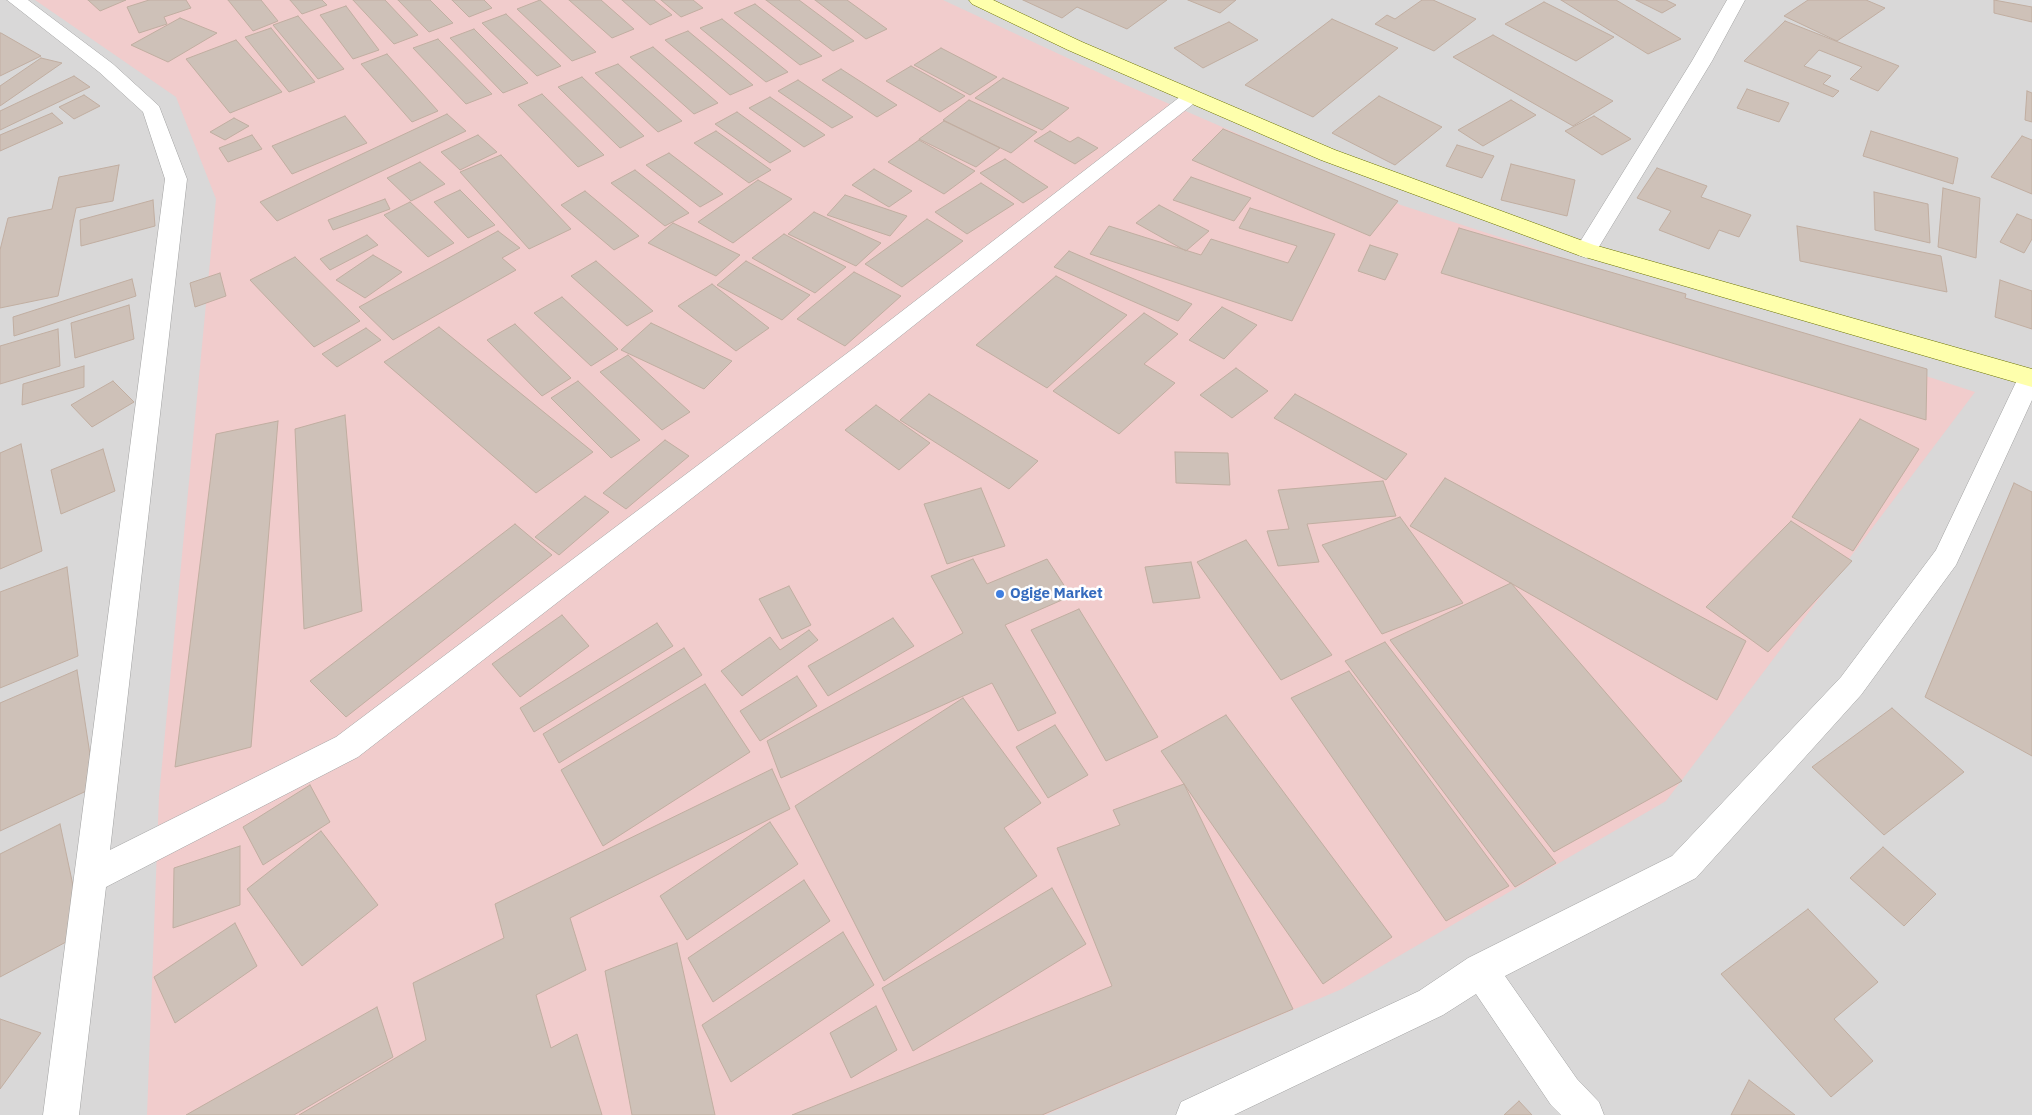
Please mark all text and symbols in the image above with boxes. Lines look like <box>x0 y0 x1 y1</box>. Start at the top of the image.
place label: Ogige Market <box>1010 585 1103 603</box>
marker: Ogige Market <box>994 588 1006 600</box>

